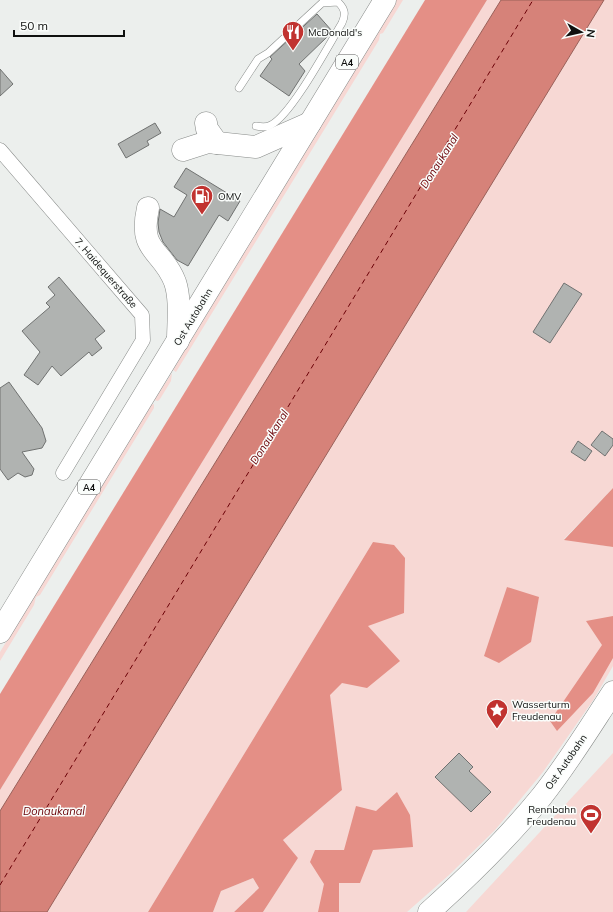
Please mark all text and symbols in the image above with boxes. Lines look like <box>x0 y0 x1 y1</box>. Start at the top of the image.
scale bar <box>14 12 124 38</box>
north arrow <box>561 12 601 52</box>
text: 50 m <box>20 18 48 33</box>
restaurant icon: McDonald's <box>280 19 306 52</box>
place label: McDonald's <box>308 26 362 39</box>
text: N <box>583 28 598 38</box>
road number: A4 <box>336 55 358 69</box>
water label: Donaukanal <box>417 131 462 191</box>
fuel station icon: OMV <box>189 183 215 216</box>
place label: OMV <box>218 190 241 203</box>
street label: 7. Haidequerstraße <box>72 235 140 311</box>
street label: Ost Autobahn <box>171 286 215 348</box>
water label: Donaukanal <box>247 407 292 467</box>
road number: A4 <box>78 480 100 494</box>
place icon: Wasserturm Freudenau <box>484 697 510 730</box>
place label: Wasserturm Freudenau <box>512 698 570 723</box>
street label: Ost Autobahn <box>542 732 590 792</box>
sports icon: Rennbahn Freudenau <box>578 802 604 835</box>
place label: Rennbahn Freudenau <box>527 803 576 828</box>
water label: Donaukanal <box>23 804 85 818</box>

